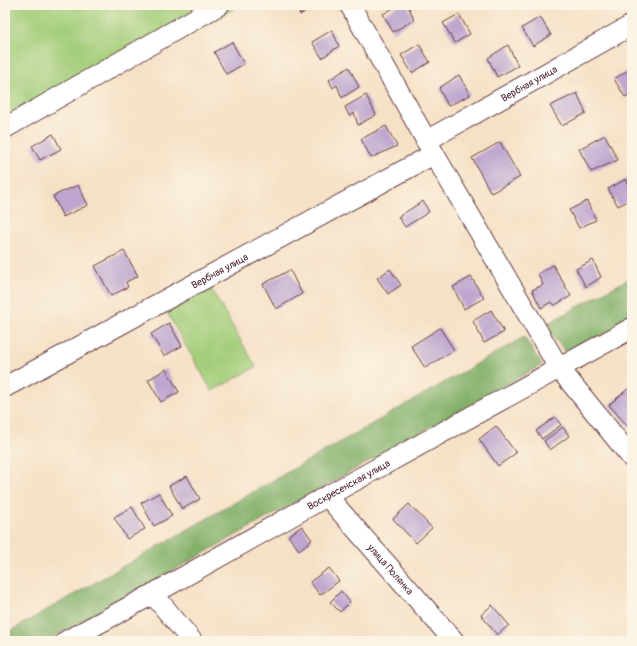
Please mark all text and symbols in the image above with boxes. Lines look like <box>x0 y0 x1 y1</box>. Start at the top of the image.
street label: Вербная улица <box>499 63 560 105</box>
street label: Вербная улица <box>190 251 251 292</box>
street label: Воскресенская улица <box>305 457 393 513</box>
street label: улица Полянка <box>364 541 416 598</box>

